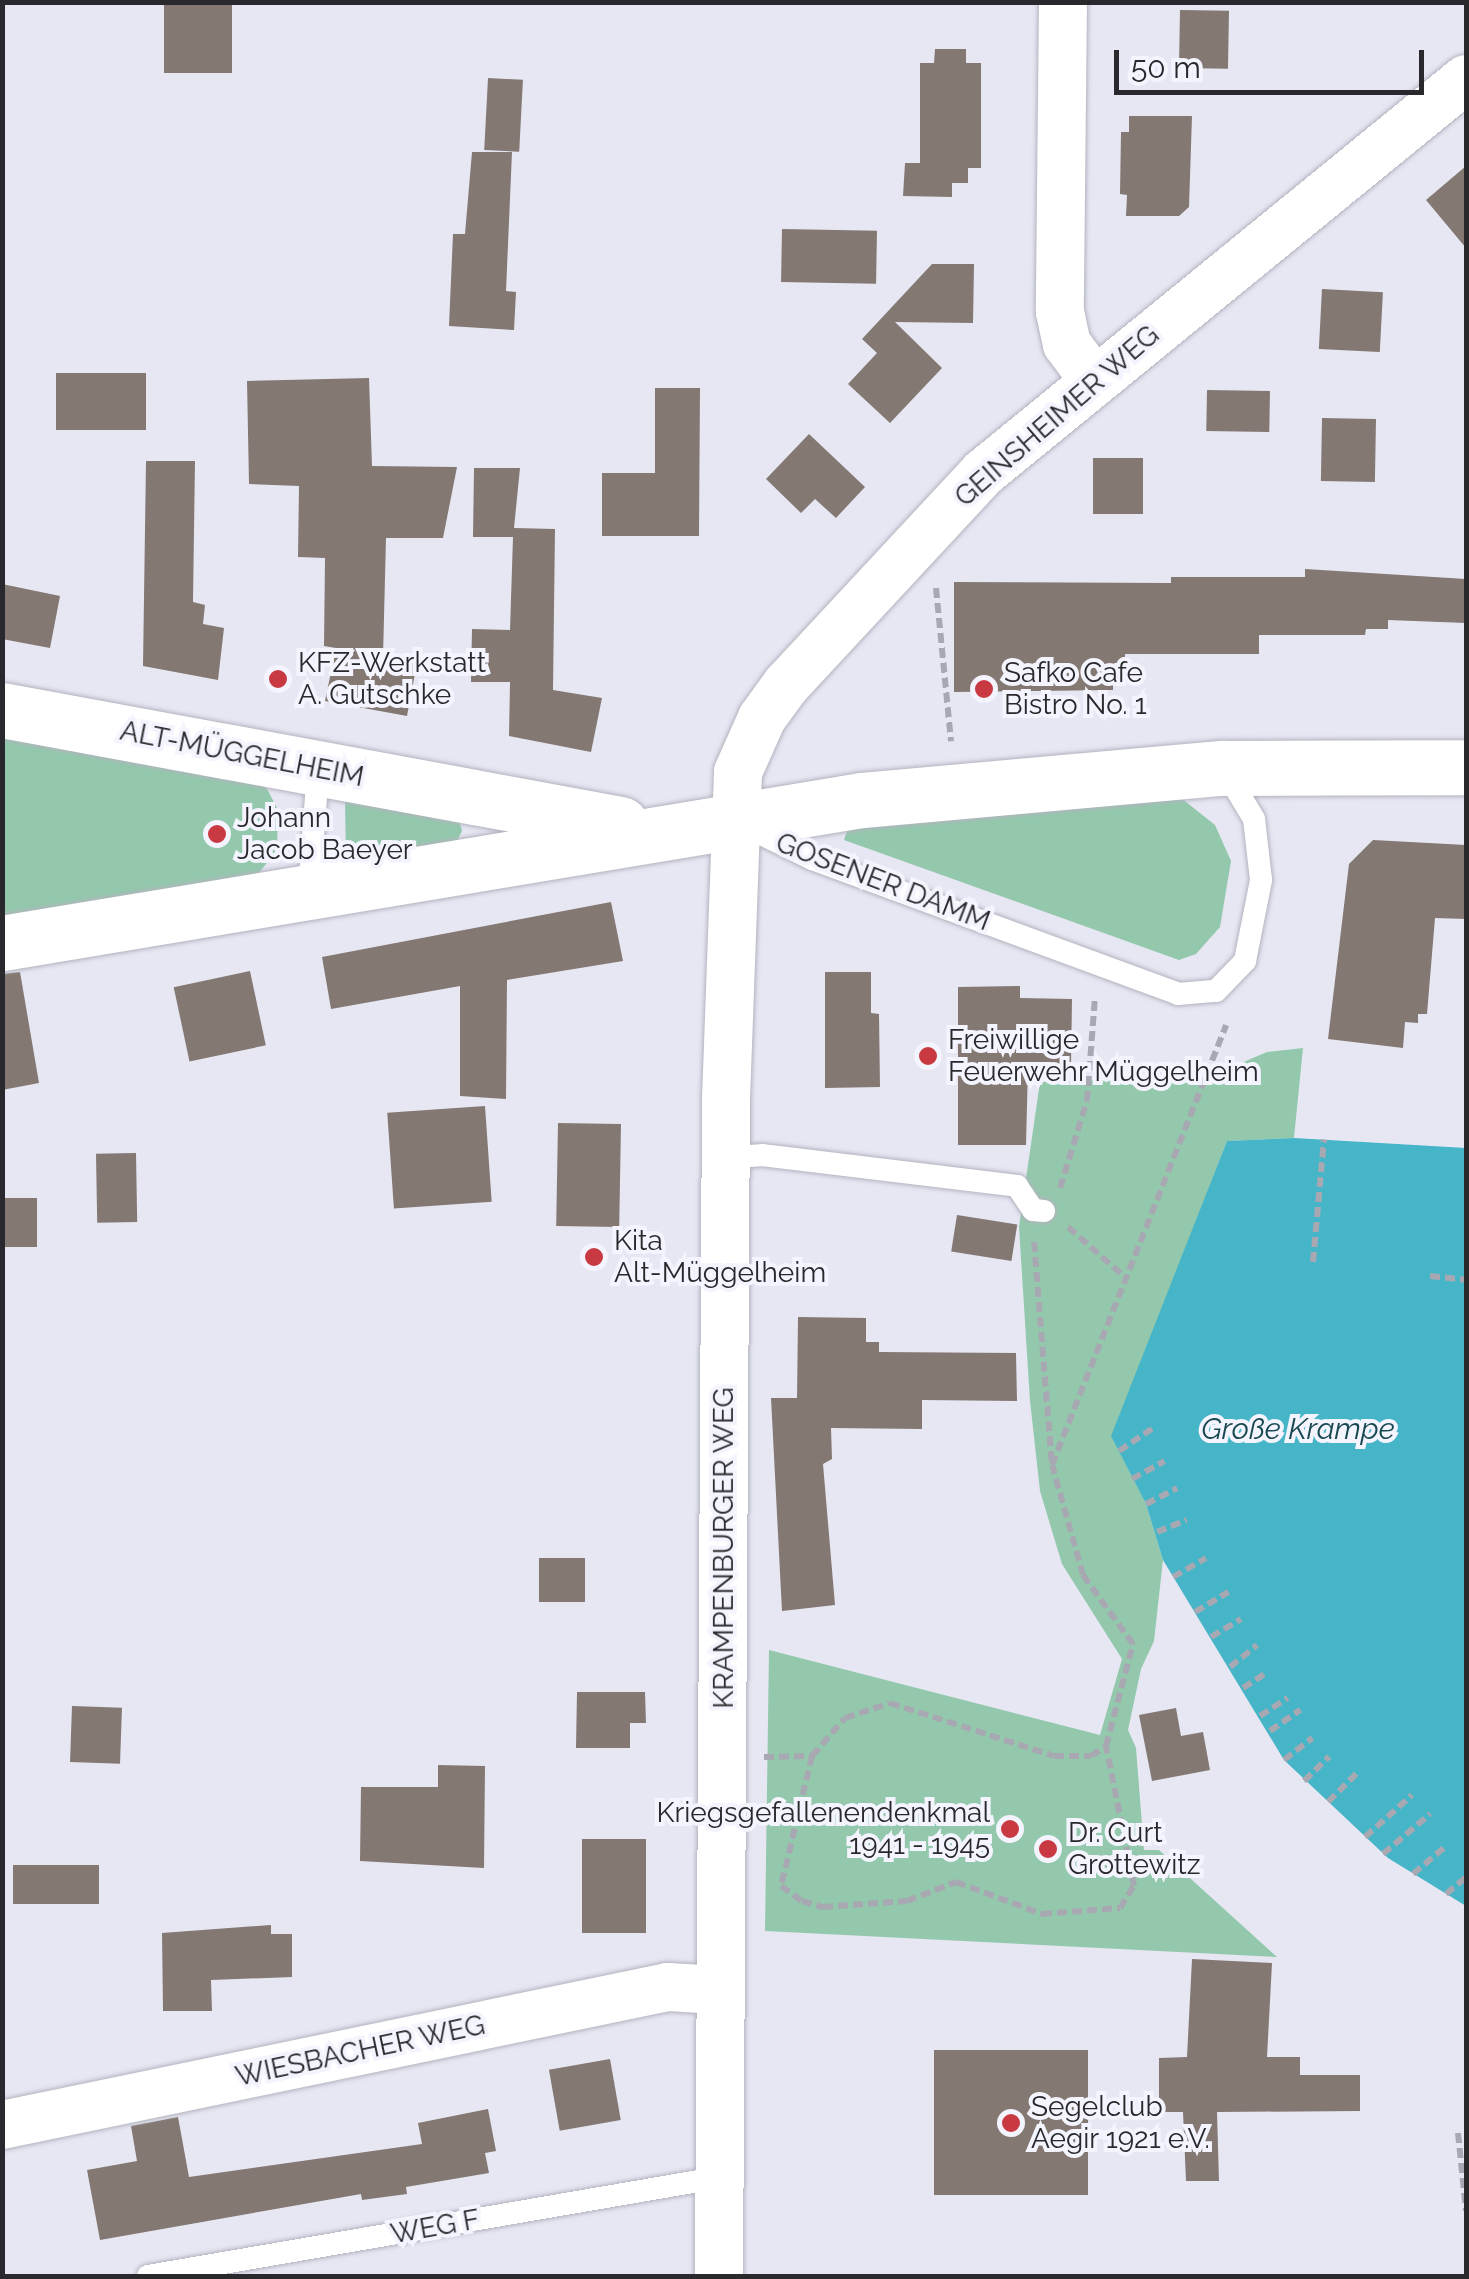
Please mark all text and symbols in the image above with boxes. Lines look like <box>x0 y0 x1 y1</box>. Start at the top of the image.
scale bar <box>1119 30 1429 92</box>
text: 50 m <box>1131 50 1201 85</box>
street label: GEINSHEIMER WEG <box>948 318 1166 514</box>
place label: KFZ-Werkstatt A. Gutschke <box>298 646 486 712</box>
place label: Safko Cafe Bistro No. 1 <box>1004 656 1147 722</box>
marker: KFZ-Werkstatt A. Gutschke <box>267 668 289 690</box>
marker: Safko Cafe Bistro No. 1 <box>973 678 995 700</box>
street label: ALT-MÜGGELHEIM <box>117 714 367 794</box>
place label: Johann Jacob Baeyer <box>237 801 413 867</box>
marker: Johann Jacob Baeyer <box>206 823 228 845</box>
street label: GOSENER DAMM <box>771 826 995 938</box>
place label: Freiwillige Feuerwehr Müggelheim <box>948 1023 1259 1089</box>
marker: Freiwillige Feuerwehr Müggelheim <box>917 1045 939 1067</box>
place label: Kita Alt-Müggelheim <box>614 1224 826 1290</box>
marker: Kita Alt-Müggelheim <box>583 1246 605 1268</box>
street label: KRAMPENBURGER WEG <box>707 1387 741 1709</box>
water label: Große Krampe <box>1201 1411 1395 1447</box>
place label: Kriegsgefallenendenkmal 1941 - 1945 <box>656 1796 990 1862</box>
place label: Dr. Curt Grottewitz <box>1068 1816 1200 1882</box>
marker: Kriegsgefallenendenkmal 1941 - 1945 <box>999 1818 1021 1840</box>
marker: Dr. Curt Grottewitz <box>1037 1838 1059 1860</box>
street label: WIESBACHER WEG <box>232 2008 488 2094</box>
place label: Segelclub Aegir 1921 e.V. <box>1031 2090 1210 2156</box>
marker: Segelclub Aegir 1921 e.V. <box>1000 2112 1022 2134</box>
street label: WEG F <box>388 2203 482 2251</box>

